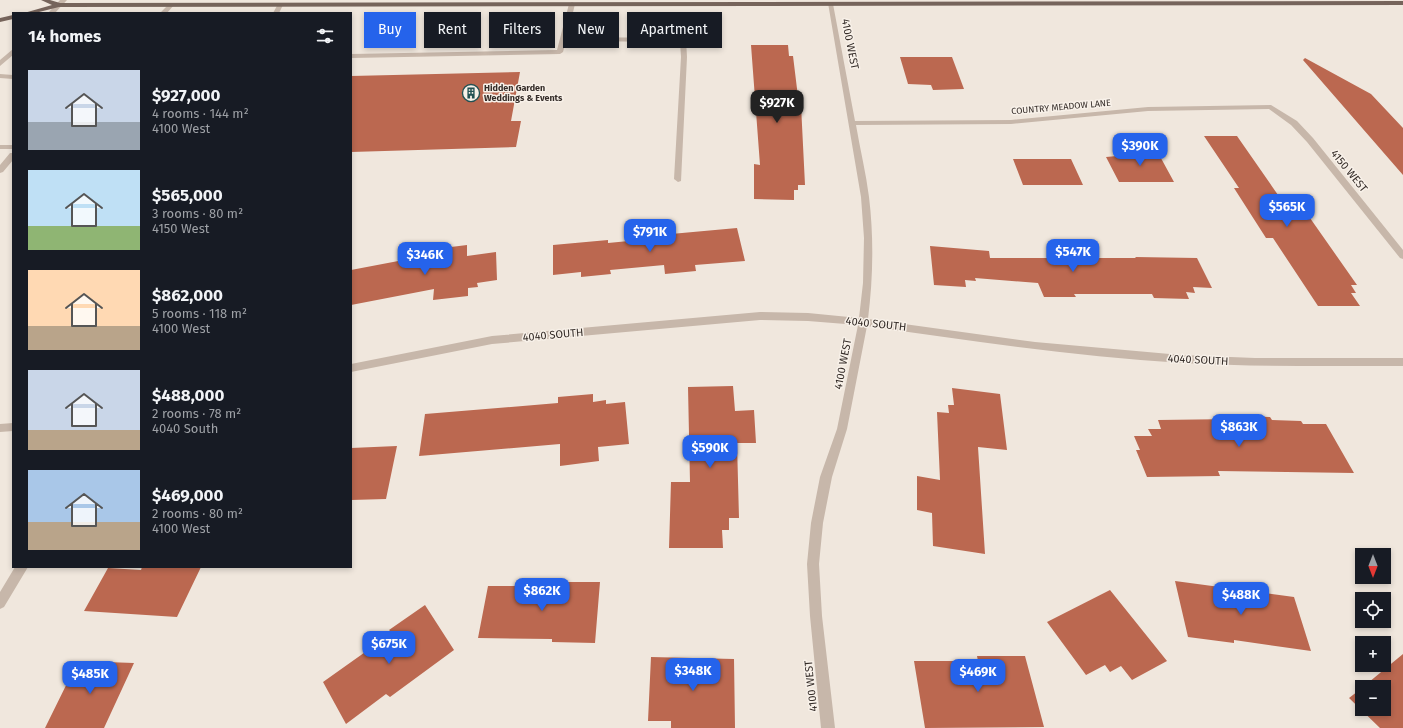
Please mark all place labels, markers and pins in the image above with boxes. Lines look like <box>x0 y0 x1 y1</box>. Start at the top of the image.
building icon: Hidden Garden Weddings & Events <box>461 83 481 103</box>
place label: Hidden Garden Weddings & Events <box>484 83 563 103</box>
pin: $927K <box>749 90 805 124</box>
pin: $390K <box>1112 133 1168 167</box>
pin: $565K <box>1259 194 1315 228</box>
pin: $791K <box>622 219 678 253</box>
pin: $547K <box>1045 239 1101 273</box>
pin: $346K <box>397 242 453 276</box>
pin: $863K <box>1211 414 1267 448</box>
pin: $590K <box>682 435 738 469</box>
pin: $862K <box>514 578 570 612</box>
pin: $488K <box>1213 582 1269 616</box>
pin: $675K <box>361 631 417 665</box>
pin: $348K <box>665 658 721 692</box>
pin: $469K <box>950 659 1006 693</box>
pin: $485K <box>62 661 118 695</box>

